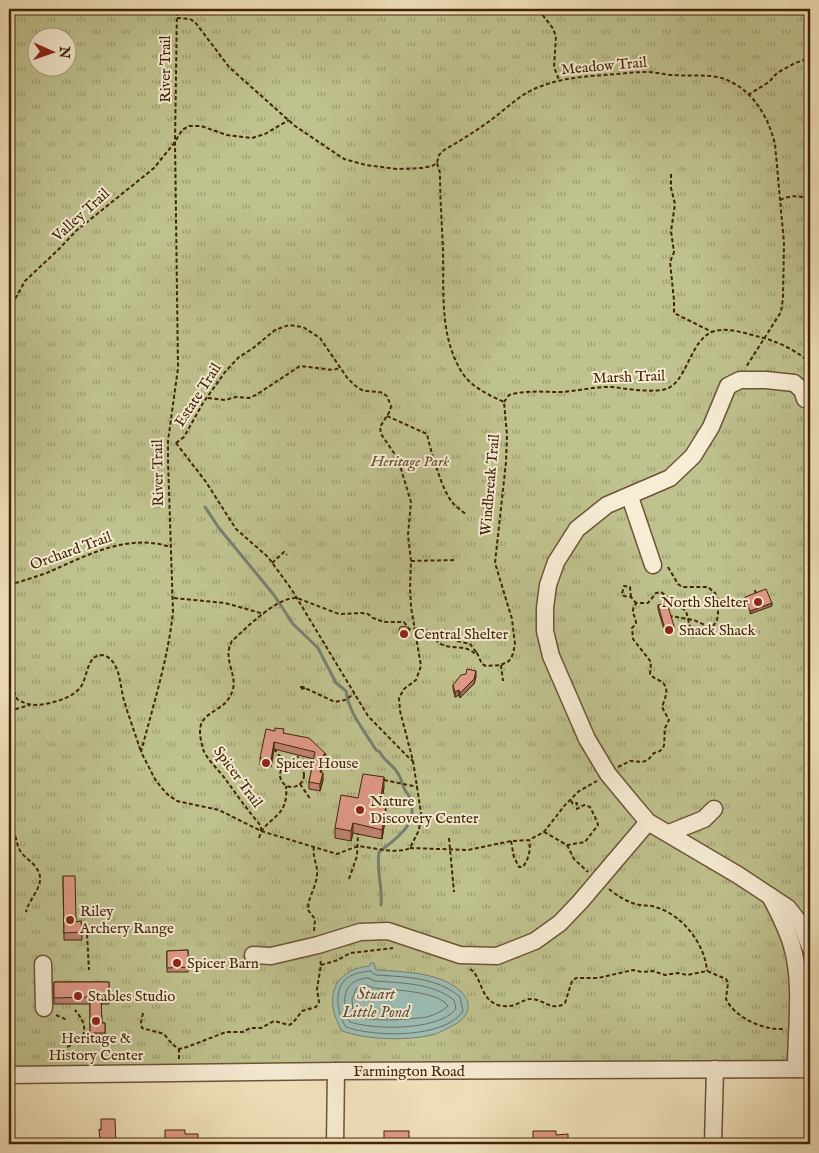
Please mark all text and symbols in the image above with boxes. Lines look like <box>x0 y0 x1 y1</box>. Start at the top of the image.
north arrow <box>28 28 78 78</box>
street label: River Trail <box>156 34 175 103</box>
text: N <box>55 45 73 59</box>
street label: Meadow Trail <box>560 53 649 79</box>
street label: Valley Trail <box>48 184 114 246</box>
street label: Estate Trail <box>170 359 226 431</box>
street label: Marsh Trail <box>592 366 666 388</box>
street label: Windbreak Trail <box>476 432 504 537</box>
street label: River Trail <box>148 438 168 507</box>
park label: Heritage Park <box>370 452 449 472</box>
street label: Orchard Trail <box>28 527 115 575</box>
place label: North Shelter <box>661 593 748 612</box>
marker: North Shelter <box>752 596 764 608</box>
place label: Snack Shack <box>679 621 756 640</box>
marker: Snack Shack <box>663 624 675 636</box>
place label: Central Shelter <box>414 625 509 644</box>
marker: Central Shelter <box>398 628 410 640</box>
street label: Spicer Trail <box>209 742 267 812</box>
place label: Spicer House <box>276 754 359 773</box>
marker: Spicer House <box>260 757 272 769</box>
place label: Nature Discovery Center <box>370 792 479 828</box>
marker: Nature Discovery Center <box>354 804 366 816</box>
place label: Riley Archery Range <box>79 902 174 938</box>
marker: Riley Archery Range <box>64 914 76 926</box>
place label: Spicer Barn <box>187 954 259 973</box>
marker: Spicer Barn <box>171 957 183 969</box>
water label: Stuart Little Pond <box>341 985 411 1023</box>
place label: Stables Studio <box>88 987 175 1006</box>
marker: Stables Studio <box>72 990 84 1002</box>
marker: Heritage & History Center <box>90 1015 102 1027</box>
place label: Heritage & History Center <box>49 1029 144 1065</box>
street label: Farmington Road <box>353 1062 466 1081</box>

